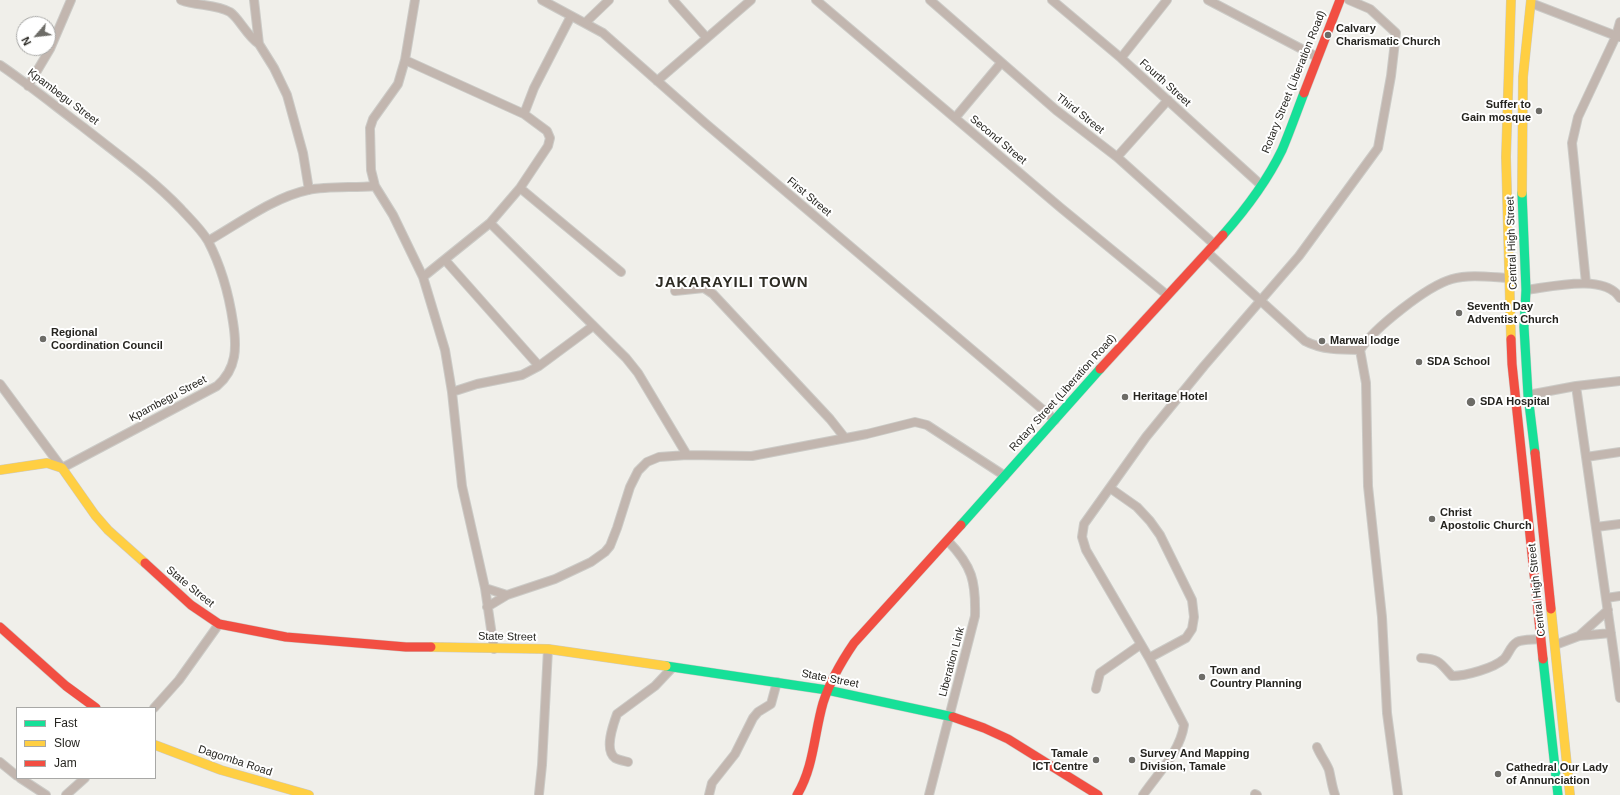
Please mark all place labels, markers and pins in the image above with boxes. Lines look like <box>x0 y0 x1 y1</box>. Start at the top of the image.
place label: Calvary Charismatic Church <box>1336 22 1441 48</box>
marker: Calvary Charismatic Church <box>1323 30 1333 40</box>
place label: Suffer to Gain mosque <box>1461 98 1531 124</box>
marker: Suffer to Gain mosque <box>1534 106 1544 116</box>
place label: Seventh Day Adventist Church <box>1467 300 1559 326</box>
marker: Seventh Day Adventist Church <box>1454 308 1464 318</box>
place label: Regional Coordination Council <box>51 326 163 352</box>
marker: Regional Coordination Council <box>38 334 48 344</box>
place label: Marwal lodge <box>1330 334 1400 348</box>
marker: Marwal lodge <box>1317 336 1327 346</box>
place label: SDA School <box>1427 355 1490 369</box>
marker: SDA School <box>1414 357 1424 367</box>
place label: Heritage Hotel <box>1133 390 1208 404</box>
marker: Heritage Hotel <box>1120 392 1130 402</box>
place label: SDA Hospital <box>1480 395 1550 409</box>
marker: SDA Hospital <box>1465 396 1477 408</box>
place label: Christ Apostolic Church <box>1440 506 1532 532</box>
marker: Christ Apostolic Church <box>1427 514 1437 524</box>
place label: Town and Country Planning <box>1210 664 1302 690</box>
marker: Town and Country Planning <box>1197 672 1207 682</box>
place label: Tamale ICT Centre <box>1032 747 1088 773</box>
place label: Survey And Mapping Division, Tamale <box>1140 747 1249 773</box>
marker: Tamale ICT Centre <box>1091 755 1101 765</box>
marker: Survey And Mapping Division, Tamale <box>1127 755 1137 765</box>
place label: Cathedral Our Lady of Annunciation <box>1506 761 1608 787</box>
marker: Cathedral Our Lady of Annunciation <box>1493 769 1503 779</box>

